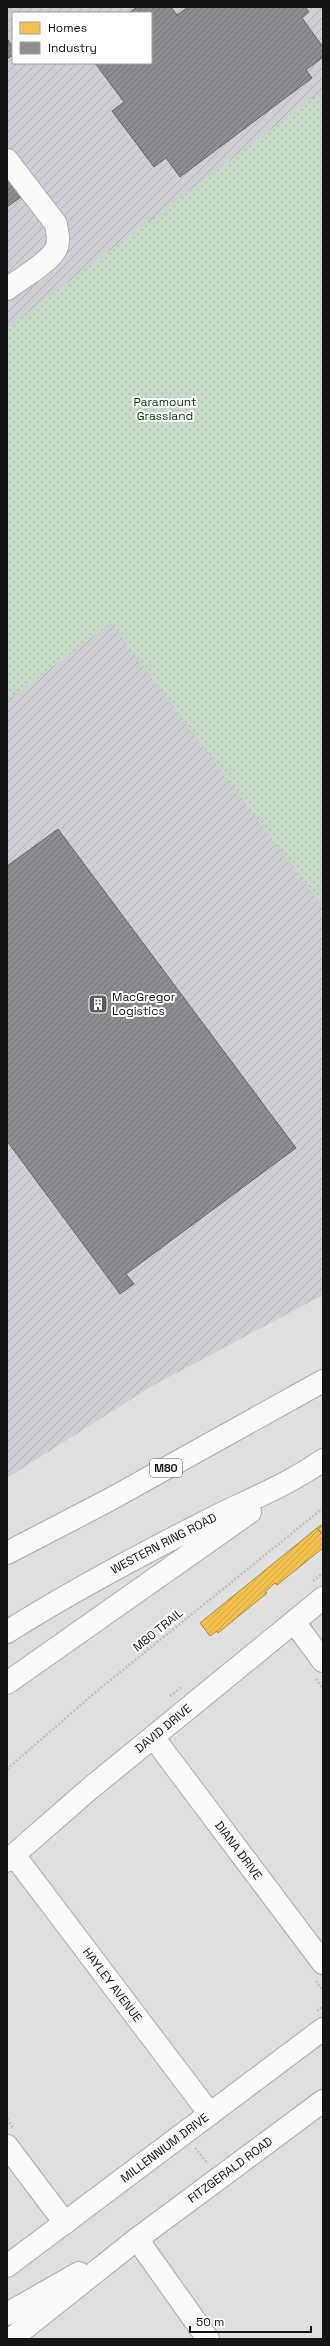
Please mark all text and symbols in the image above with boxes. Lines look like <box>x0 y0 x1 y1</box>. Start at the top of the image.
legend <box>12 12 152 64</box>
text: Homes <box>48 20 87 36</box>
text: Industry <box>48 40 97 56</box>
park label: Paramount Grassland <box>134 394 196 424</box>
place label: MacGregor Logistics <box>112 989 176 1019</box>
building icon: MacGregor Logistics <box>87 993 109 1015</box>
road number: M80 <box>150 1459 182 1477</box>
street label: WESTERN RING ROAD <box>108 1509 219 1578</box>
street label: M80 TRAIL <box>130 1605 187 1655</box>
street label: DAVID DRIVE <box>132 1700 195 1757</box>
street label: DIANA DRIVE <box>211 1818 266 1883</box>
street label: HAYLEY AVENUE <box>79 1945 146 2026</box>
street label: MILLENNIUM DRIVE <box>117 2109 212 2186</box>
street label: FITZGERALD ROAD <box>185 2133 276 2207</box>
scale bar <box>190 2308 311 2334</box>
text: 50 m <box>196 2314 224 2330</box>

